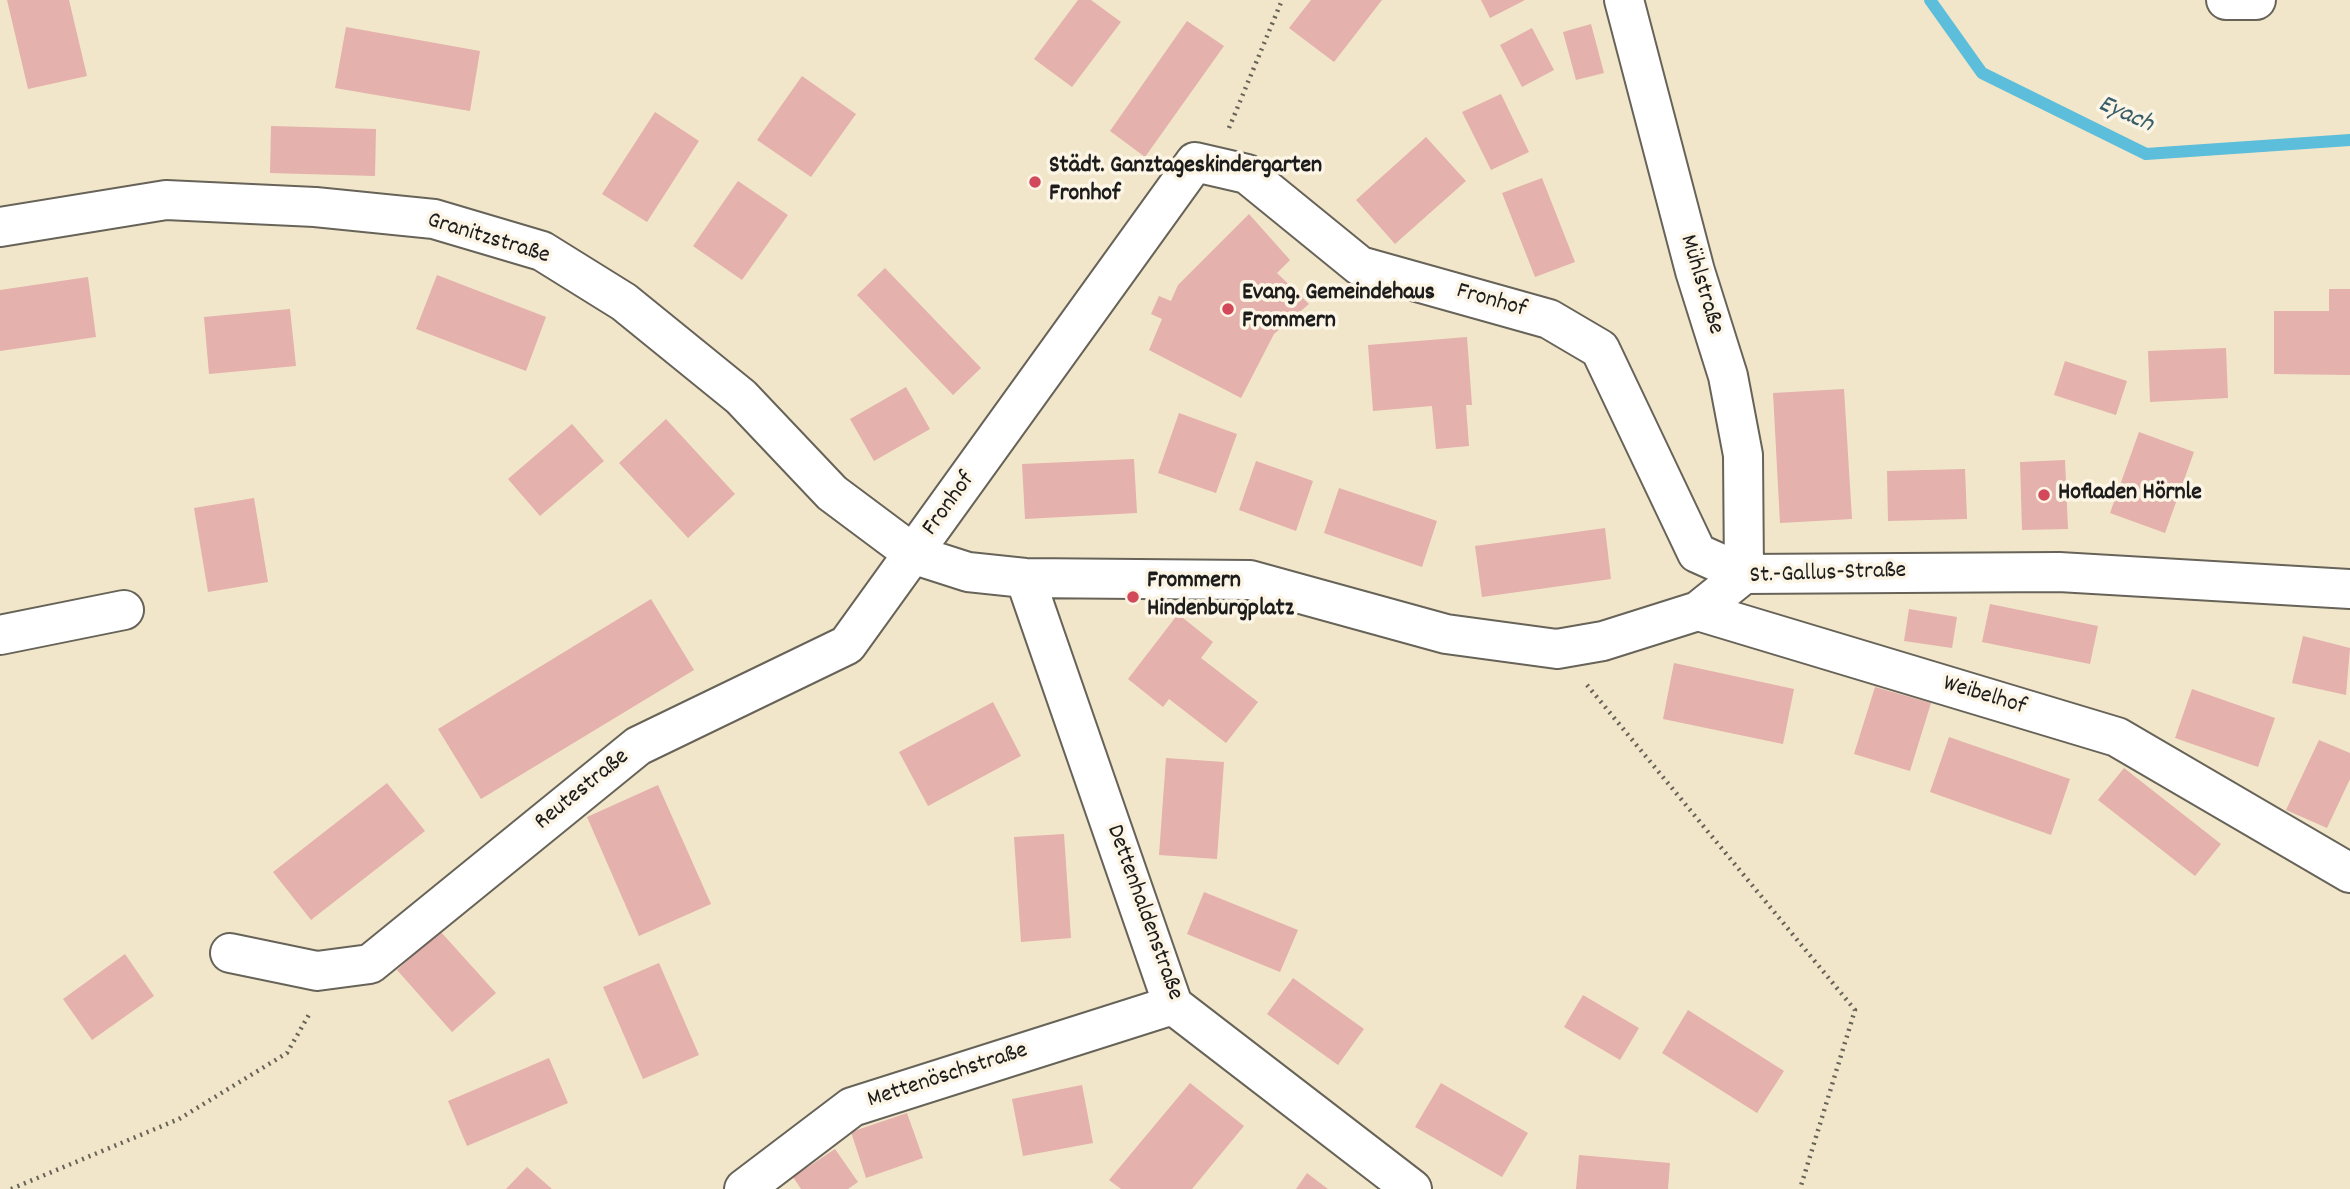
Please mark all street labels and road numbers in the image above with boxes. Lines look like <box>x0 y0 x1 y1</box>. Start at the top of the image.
street label: Granitzstraße <box>423 208 553 272</box>
street label: Mühlstraße <box>1671 232 1729 338</box>
street label: Fronhof <box>1453 278 1529 326</box>
street label: Fronhof <box>917 468 983 542</box>
street label: St.-Gallus-Straße <box>1749 558 1907 592</box>
street label: Weibelhof <box>1939 671 2029 723</box>
street label: Reutestraße <box>530 744 636 838</box>
street label: Dettenhaldenstraße <box>1098 822 1188 1004</box>
street label: Mettenöschstraße <box>864 1038 1032 1116</box>

